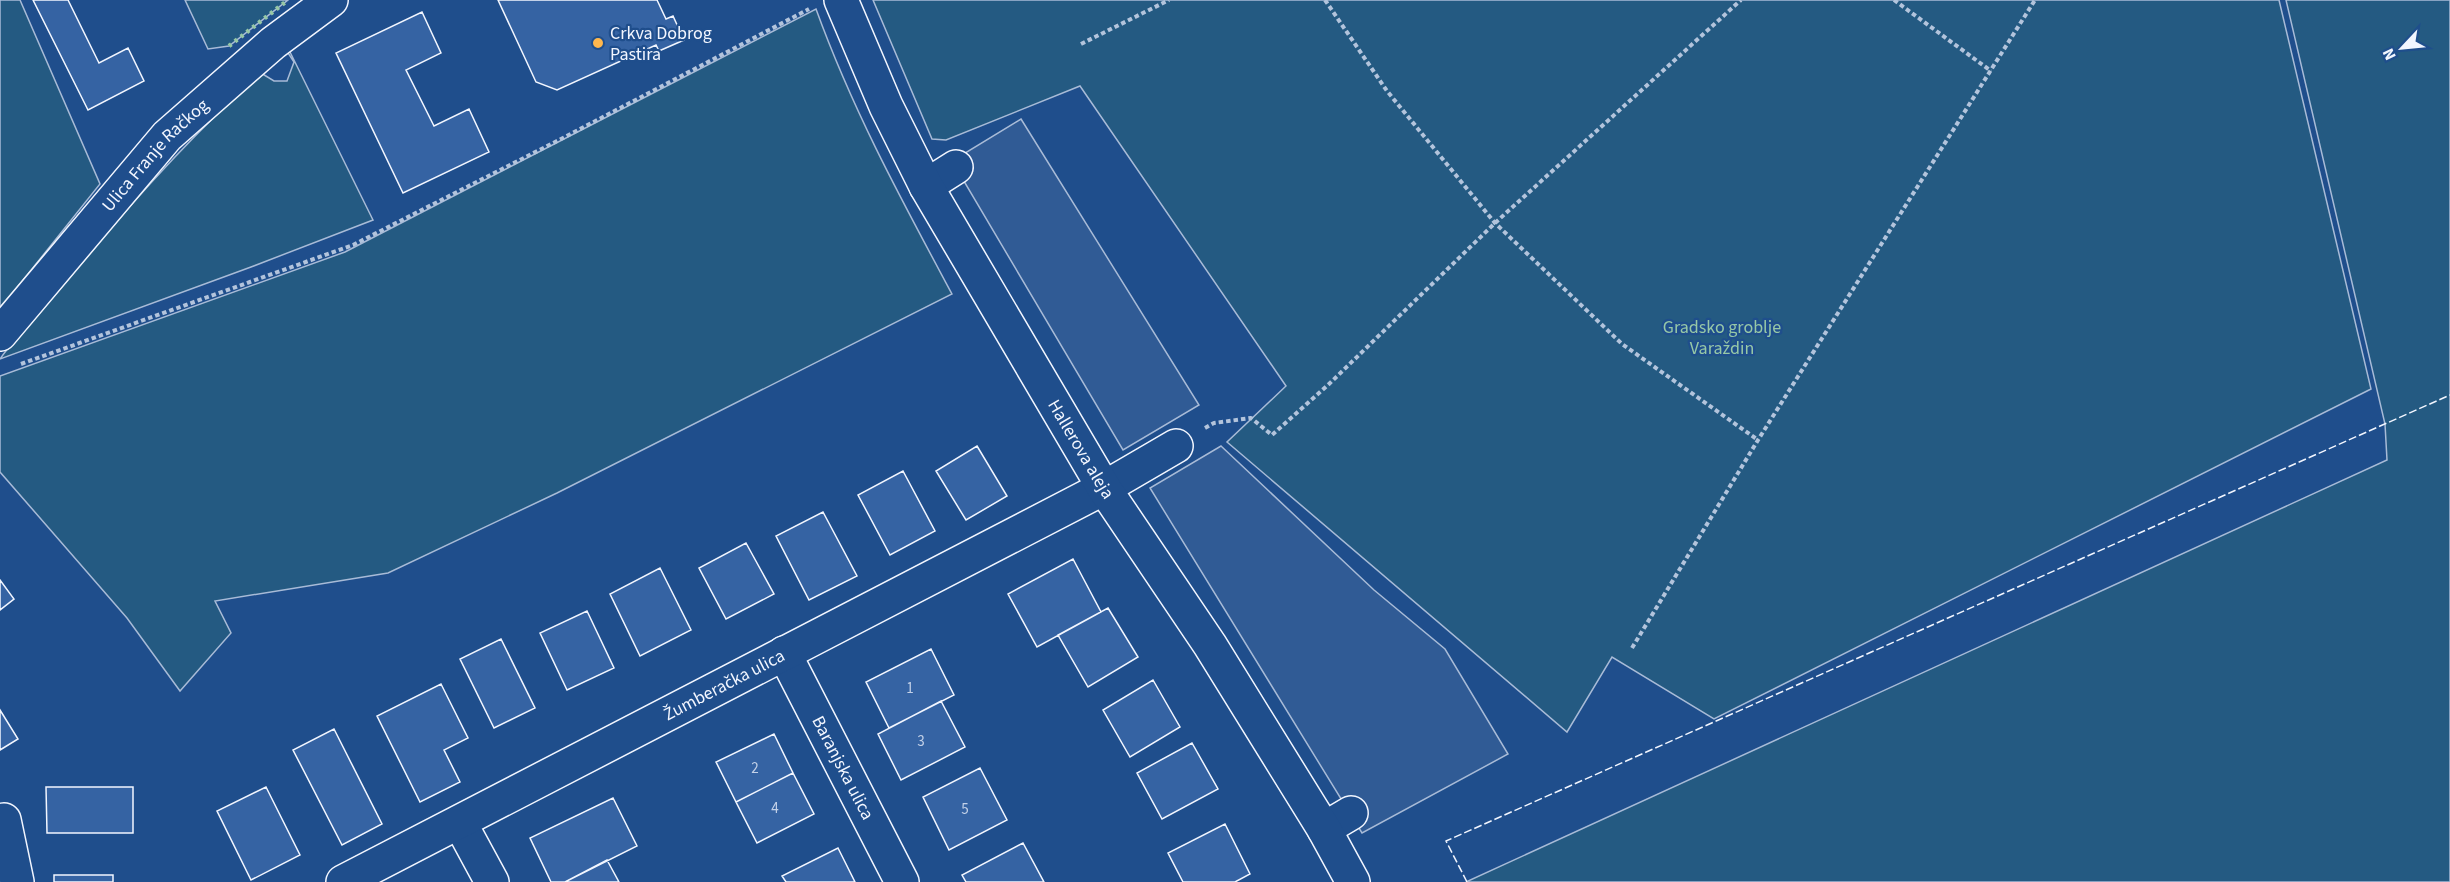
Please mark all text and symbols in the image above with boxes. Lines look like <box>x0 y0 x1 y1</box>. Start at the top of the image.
north arrow <box>2372 18 2432 78</box>
place label: Crkva Dobrog Pastira <box>610 21 712 67</box>
marker: Crkva Dobrog Pastira <box>591 36 605 50</box>
text: N <box>2377 45 2402 64</box>
street label: Ulica Franje Račkog <box>96 93 214 217</box>
park label: Gradsko groblje Varaždin <box>1663 315 1781 361</box>
street label: Hallerova aleja <box>1042 395 1120 504</box>
street label: Žumberačka ulica <box>659 643 789 727</box>
house number: 1 <box>906 678 914 699</box>
street label: Baranjska ulica <box>806 711 880 824</box>
house number: 3 <box>917 731 925 752</box>
house number: 2 <box>751 758 759 779</box>
house number: 4 <box>771 798 779 819</box>
house number: 5 <box>961 799 969 820</box>

